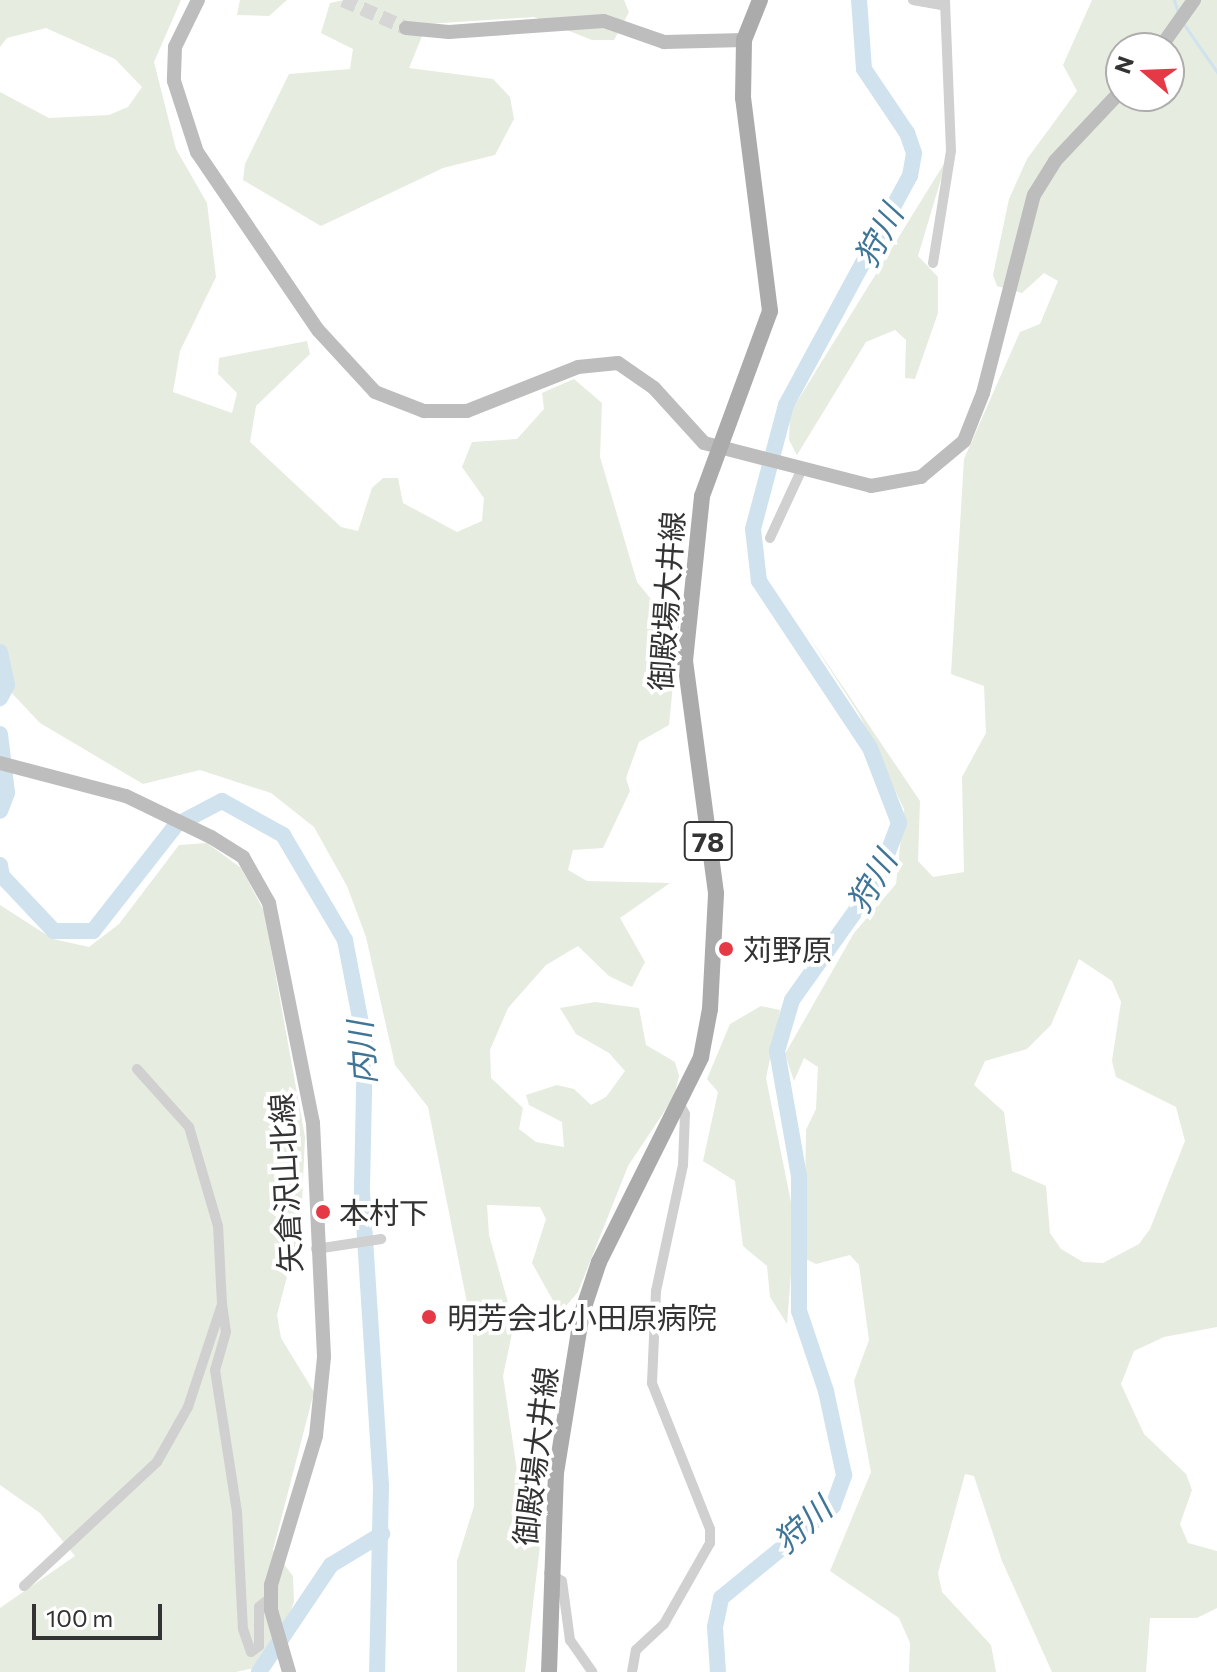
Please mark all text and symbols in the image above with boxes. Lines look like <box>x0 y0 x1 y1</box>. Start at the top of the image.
north arrow <box>1105 32 1185 112</box>
text: N <box>1108 52 1139 77</box>
water label: 狩川 <box>846 198 910 272</box>
street label: 御殿場大井線 <box>642 510 690 692</box>
road number: 78 <box>682 817 734 865</box>
water label: 狩川 <box>838 844 904 918</box>
place label: 苅野原 <box>742 931 832 967</box>
marker: 苅野原 <box>717 940 735 958</box>
water label: 内川 <box>340 1020 382 1086</box>
street label: 矢倉沢山北線 <box>262 1092 308 1274</box>
place label: 本村下 <box>339 1194 429 1230</box>
marker: 本村下 <box>314 1203 332 1221</box>
place label: 明芳会北小田原病院 <box>447 1299 717 1335</box>
marker: 明芳会北小田原病院 <box>418 1306 440 1328</box>
street label: 御殿場大井線 <box>506 1364 564 1548</box>
water label: 狩川 <box>765 1488 839 1560</box>
scale bar <box>36 1588 166 1638</box>
text: 100 m <box>46 1603 113 1632</box>

